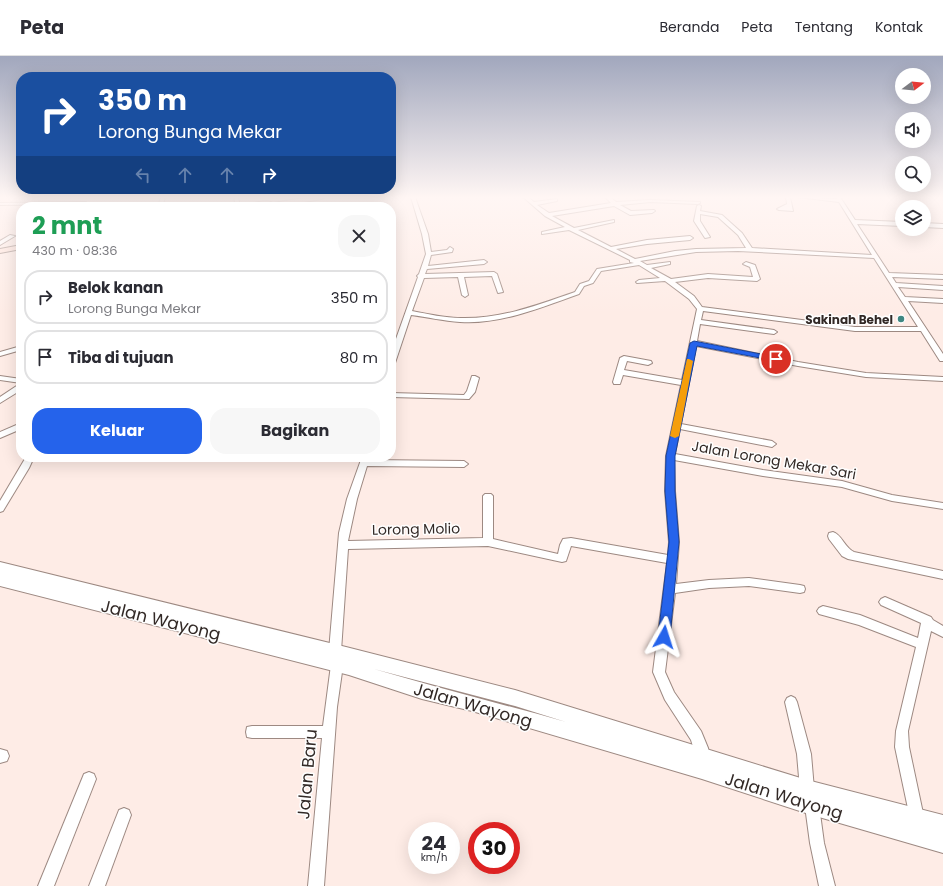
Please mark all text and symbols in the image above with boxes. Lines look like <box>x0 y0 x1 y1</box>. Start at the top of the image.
text: Peta <box>20 14 64 41</box>
text: Beranda <box>660 17 719 37</box>
text: Peta <box>741 17 773 37</box>
text: Tentang <box>795 17 853 37</box>
text: Kontak <box>875 17 923 37</box>
north arrow <box>895 68 931 104</box>
map controls <box>895 68 931 236</box>
text: 350 m <box>98 81 187 120</box>
icon: right <box>32 88 84 140</box>
button: sound <box>895 112 931 148</box>
text: Lorong Bunga Mekar <box>98 119 282 144</box>
button: search <box>895 156 931 192</box>
icon: left <box>132 164 154 186</box>
icon: ahead <box>174 164 196 186</box>
icon: ahead <box>216 164 238 186</box>
icon: right <box>258 164 280 186</box>
button: layers <box>895 200 931 236</box>
text: 2 mnt <box>32 209 102 242</box>
button: close <box>338 215 380 257</box>
text: 430 m · 08:36 <box>32 241 118 260</box>
text: Belok kanan <box>68 277 163 298</box>
icon: right <box>34 286 56 308</box>
text: 350 m <box>331 287 378 308</box>
text: Lorong Bunga Mekar <box>68 299 201 318</box>
place label: Sakinah Behel <box>805 311 893 328</box>
marker: Sakinah Behel <box>896 314 906 324</box>
pin <box>759 342 793 376</box>
icon: arrive <box>34 346 56 368</box>
text: Tiba di tujuan <box>68 347 174 368</box>
text: 80 m <box>340 347 378 368</box>
icon: arrive <box>765 348 787 370</box>
button: Keluar <box>32 408 202 454</box>
button: Bagikan <box>210 408 380 454</box>
street label: Jalan Lorong Mekar Sari <box>690 436 858 484</box>
street label: Lorong Molio <box>372 518 460 540</box>
street label: Jalan Wayong <box>99 594 223 646</box>
position arrow <box>643 616 685 658</box>
street label: Jalan Wayong <box>411 677 535 733</box>
street label: Jalan Baru <box>291 728 323 820</box>
street label: Jalan Wayong <box>722 767 846 825</box>
speed limit sign: 30 <box>468 822 520 874</box>
text: 24 <box>422 829 446 857</box>
text: km/h <box>421 850 447 865</box>

